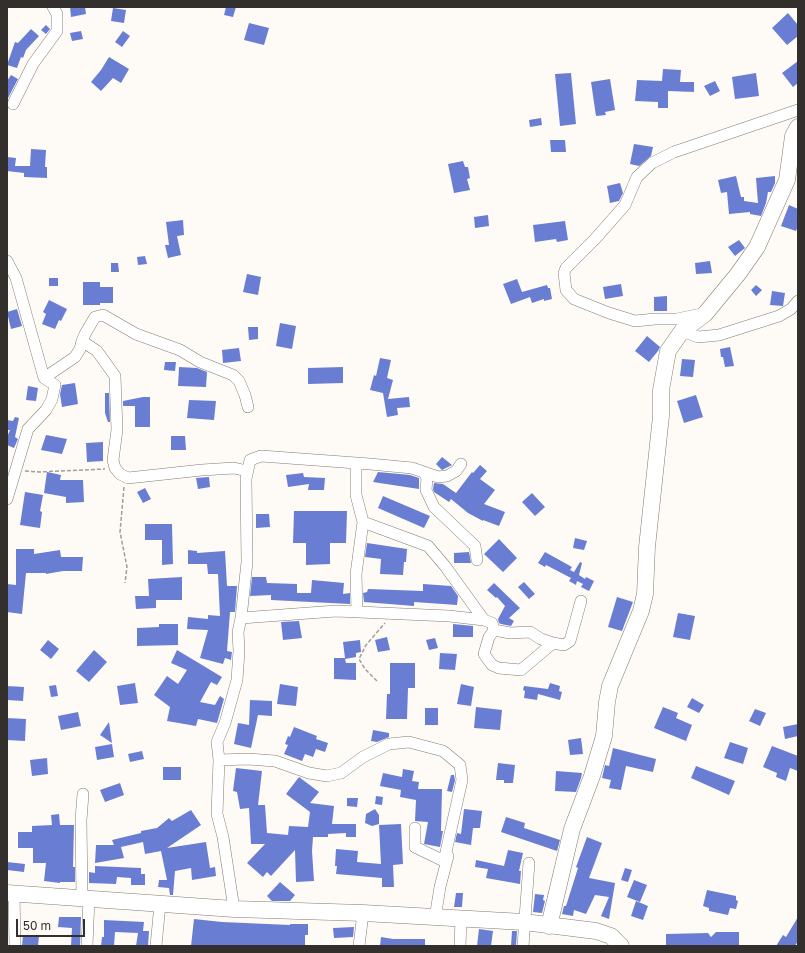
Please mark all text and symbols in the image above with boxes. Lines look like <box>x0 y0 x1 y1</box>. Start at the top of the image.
scale bar <box>18 911 87 937</box>
text: 50 m <box>23 918 51 933</box>

